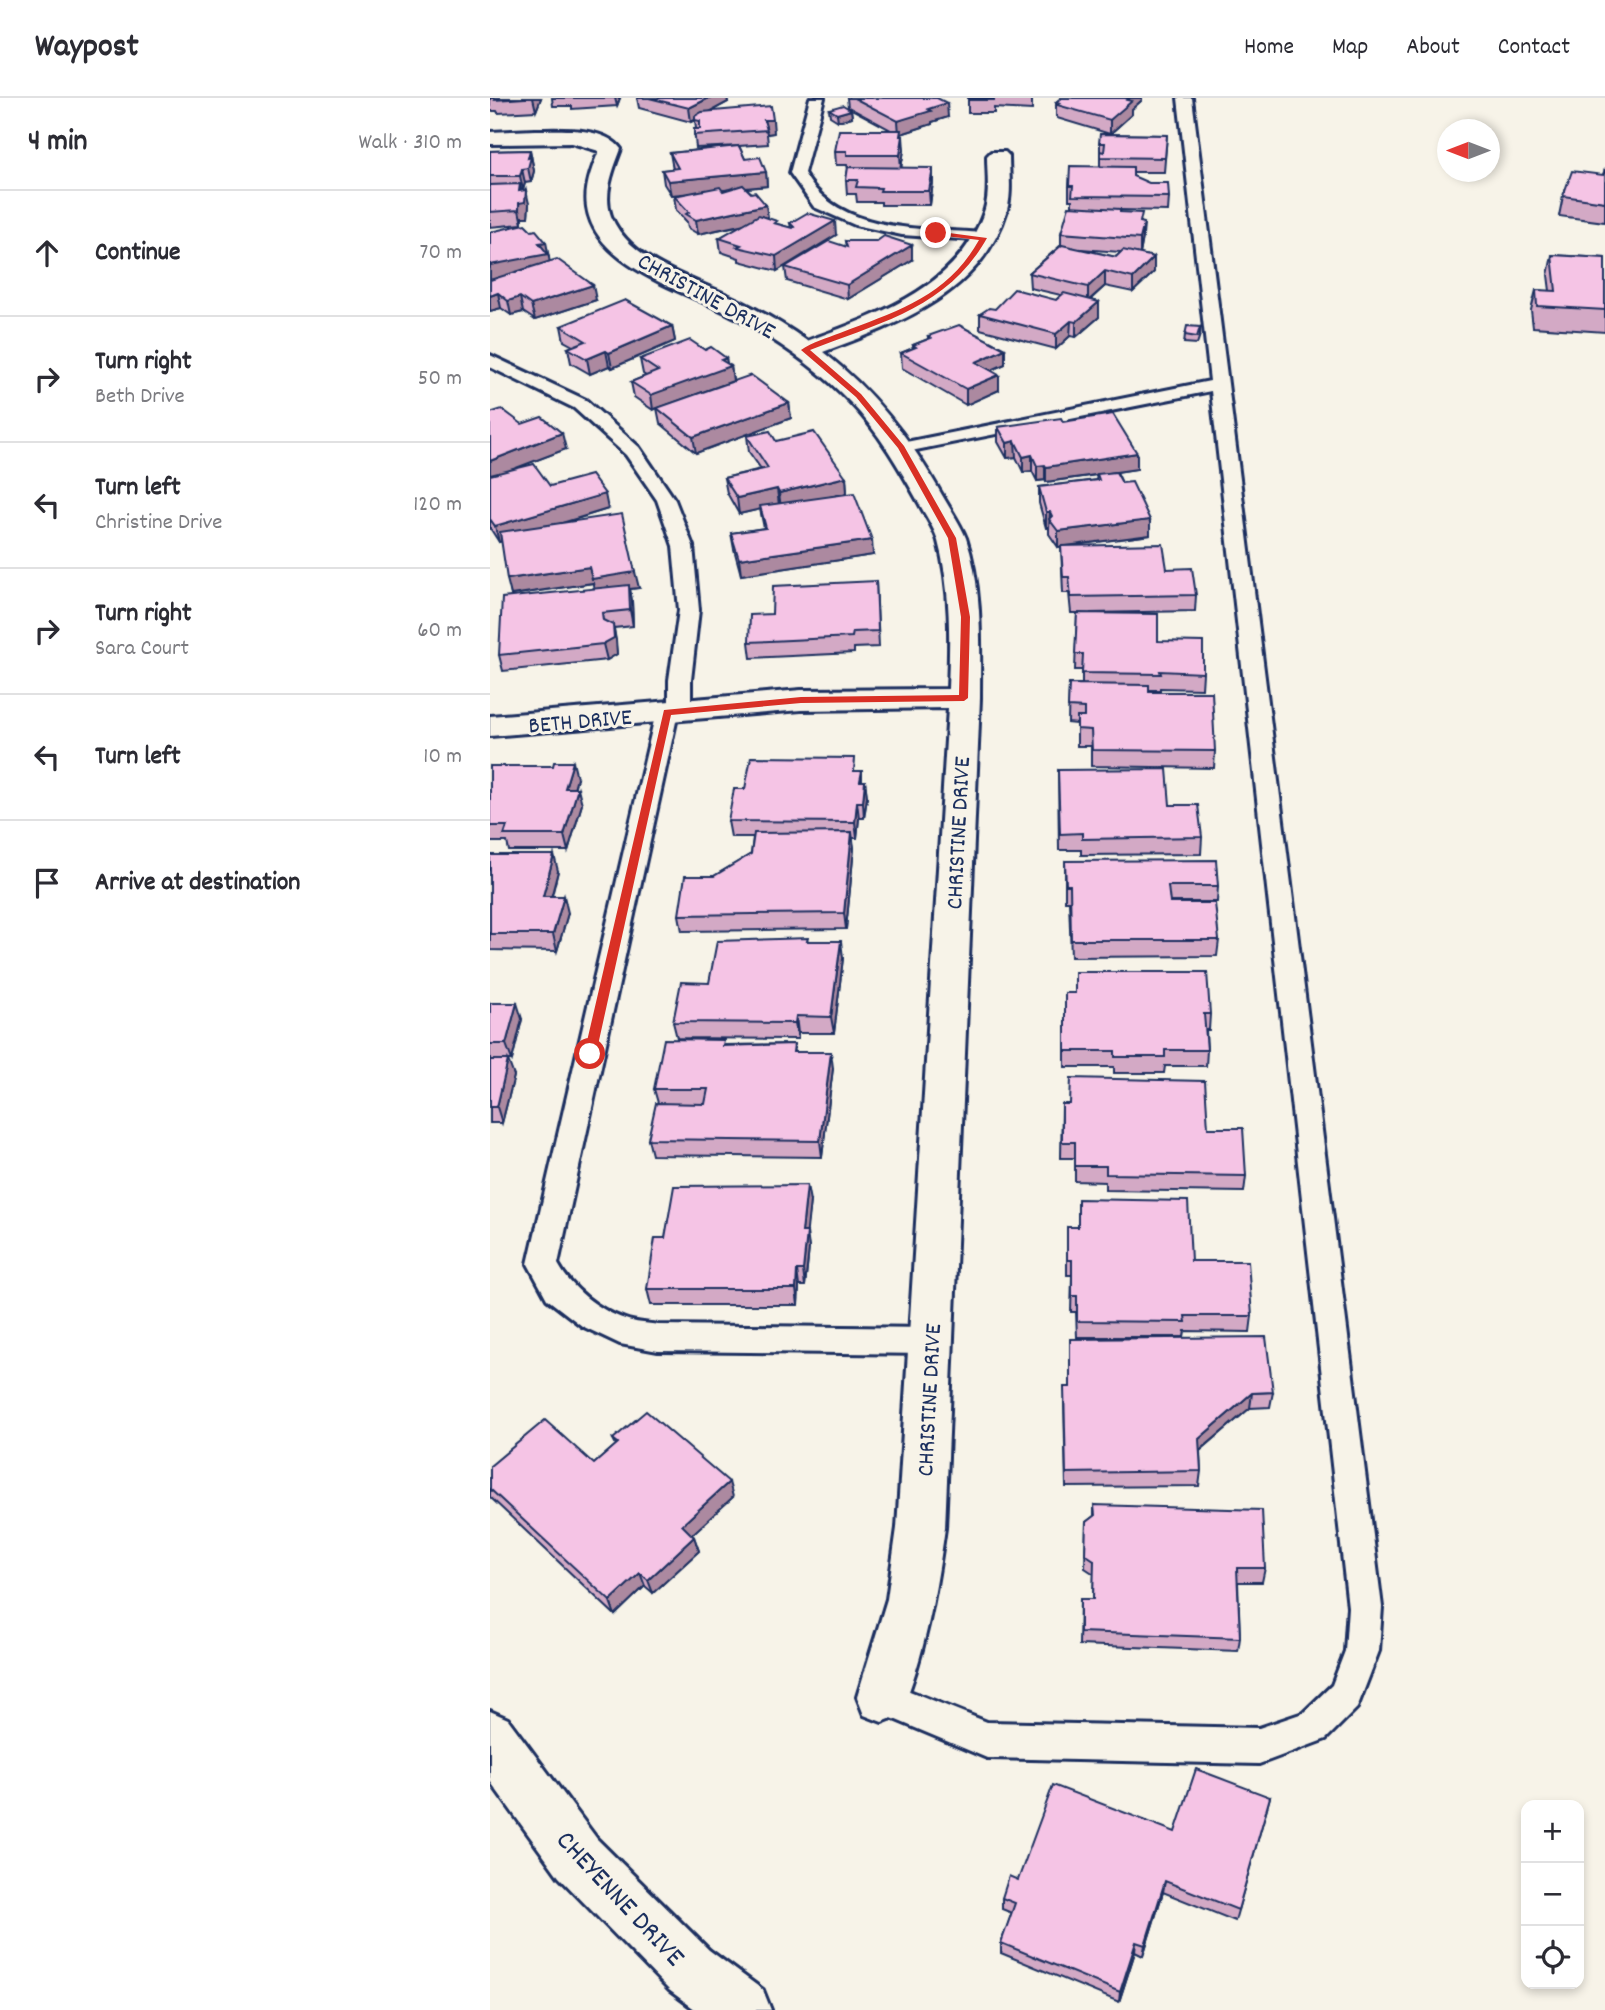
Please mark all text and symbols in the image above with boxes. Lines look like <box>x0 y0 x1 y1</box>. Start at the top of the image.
text: Waypost <box>35 25 139 72</box>
text: Home <box>1244 31 1294 65</box>
text: Map <box>1332 31 1368 65</box>
text: About <box>1406 31 1460 65</box>
text: Contact <box>1498 31 1570 65</box>
north arrow <box>1437 119 1500 182</box>
text: 4 min <box>28 122 87 165</box>
text: Walk · 310 m <box>358 127 462 160</box>
route end <box>920 217 951 248</box>
icon: ahead <box>28 234 66 272</box>
text: Continue <box>95 235 180 272</box>
text: 70 m <box>420 237 462 270</box>
street label: CHRISTINE DRIVE <box>630 246 781 350</box>
text: Turn right <box>95 344 192 381</box>
icon: right <box>28 360 66 398</box>
text: 50 m <box>418 363 462 396</box>
text: Beth Drive <box>95 381 185 414</box>
text: Turn left <box>95 470 181 507</box>
icon: left <box>28 486 66 524</box>
text: 120 m <box>413 489 462 522</box>
text: Christine Drive <box>95 507 222 540</box>
text: Turn right <box>95 596 192 633</box>
icon: right <box>28 612 66 650</box>
text: 60 m <box>417 615 462 648</box>
text: Sara Court <box>95 633 189 666</box>
street label: BETH DRIVE <box>527 702 633 744</box>
icon: left <box>28 738 66 776</box>
text: Turn left <box>95 739 181 776</box>
text: 10 m <box>423 741 462 774</box>
street label: CHRISTINE DRIVE <box>939 756 981 910</box>
icon: arrive <box>28 864 66 902</box>
text: Arrive at destination <box>95 865 300 902</box>
route start <box>574 1038 605 1069</box>
street label: CHRISTINE DRIVE <box>910 1323 952 1477</box>
map controls <box>1521 1800 1584 1989</box>
button: + <box>1521 1800 1584 1863</box>
street label: CHEYENNE DRIVE <box>545 1823 692 1978</box>
button: − <box>1521 1863 1584 1926</box>
button: locate <box>1521 1926 1584 1989</box>

